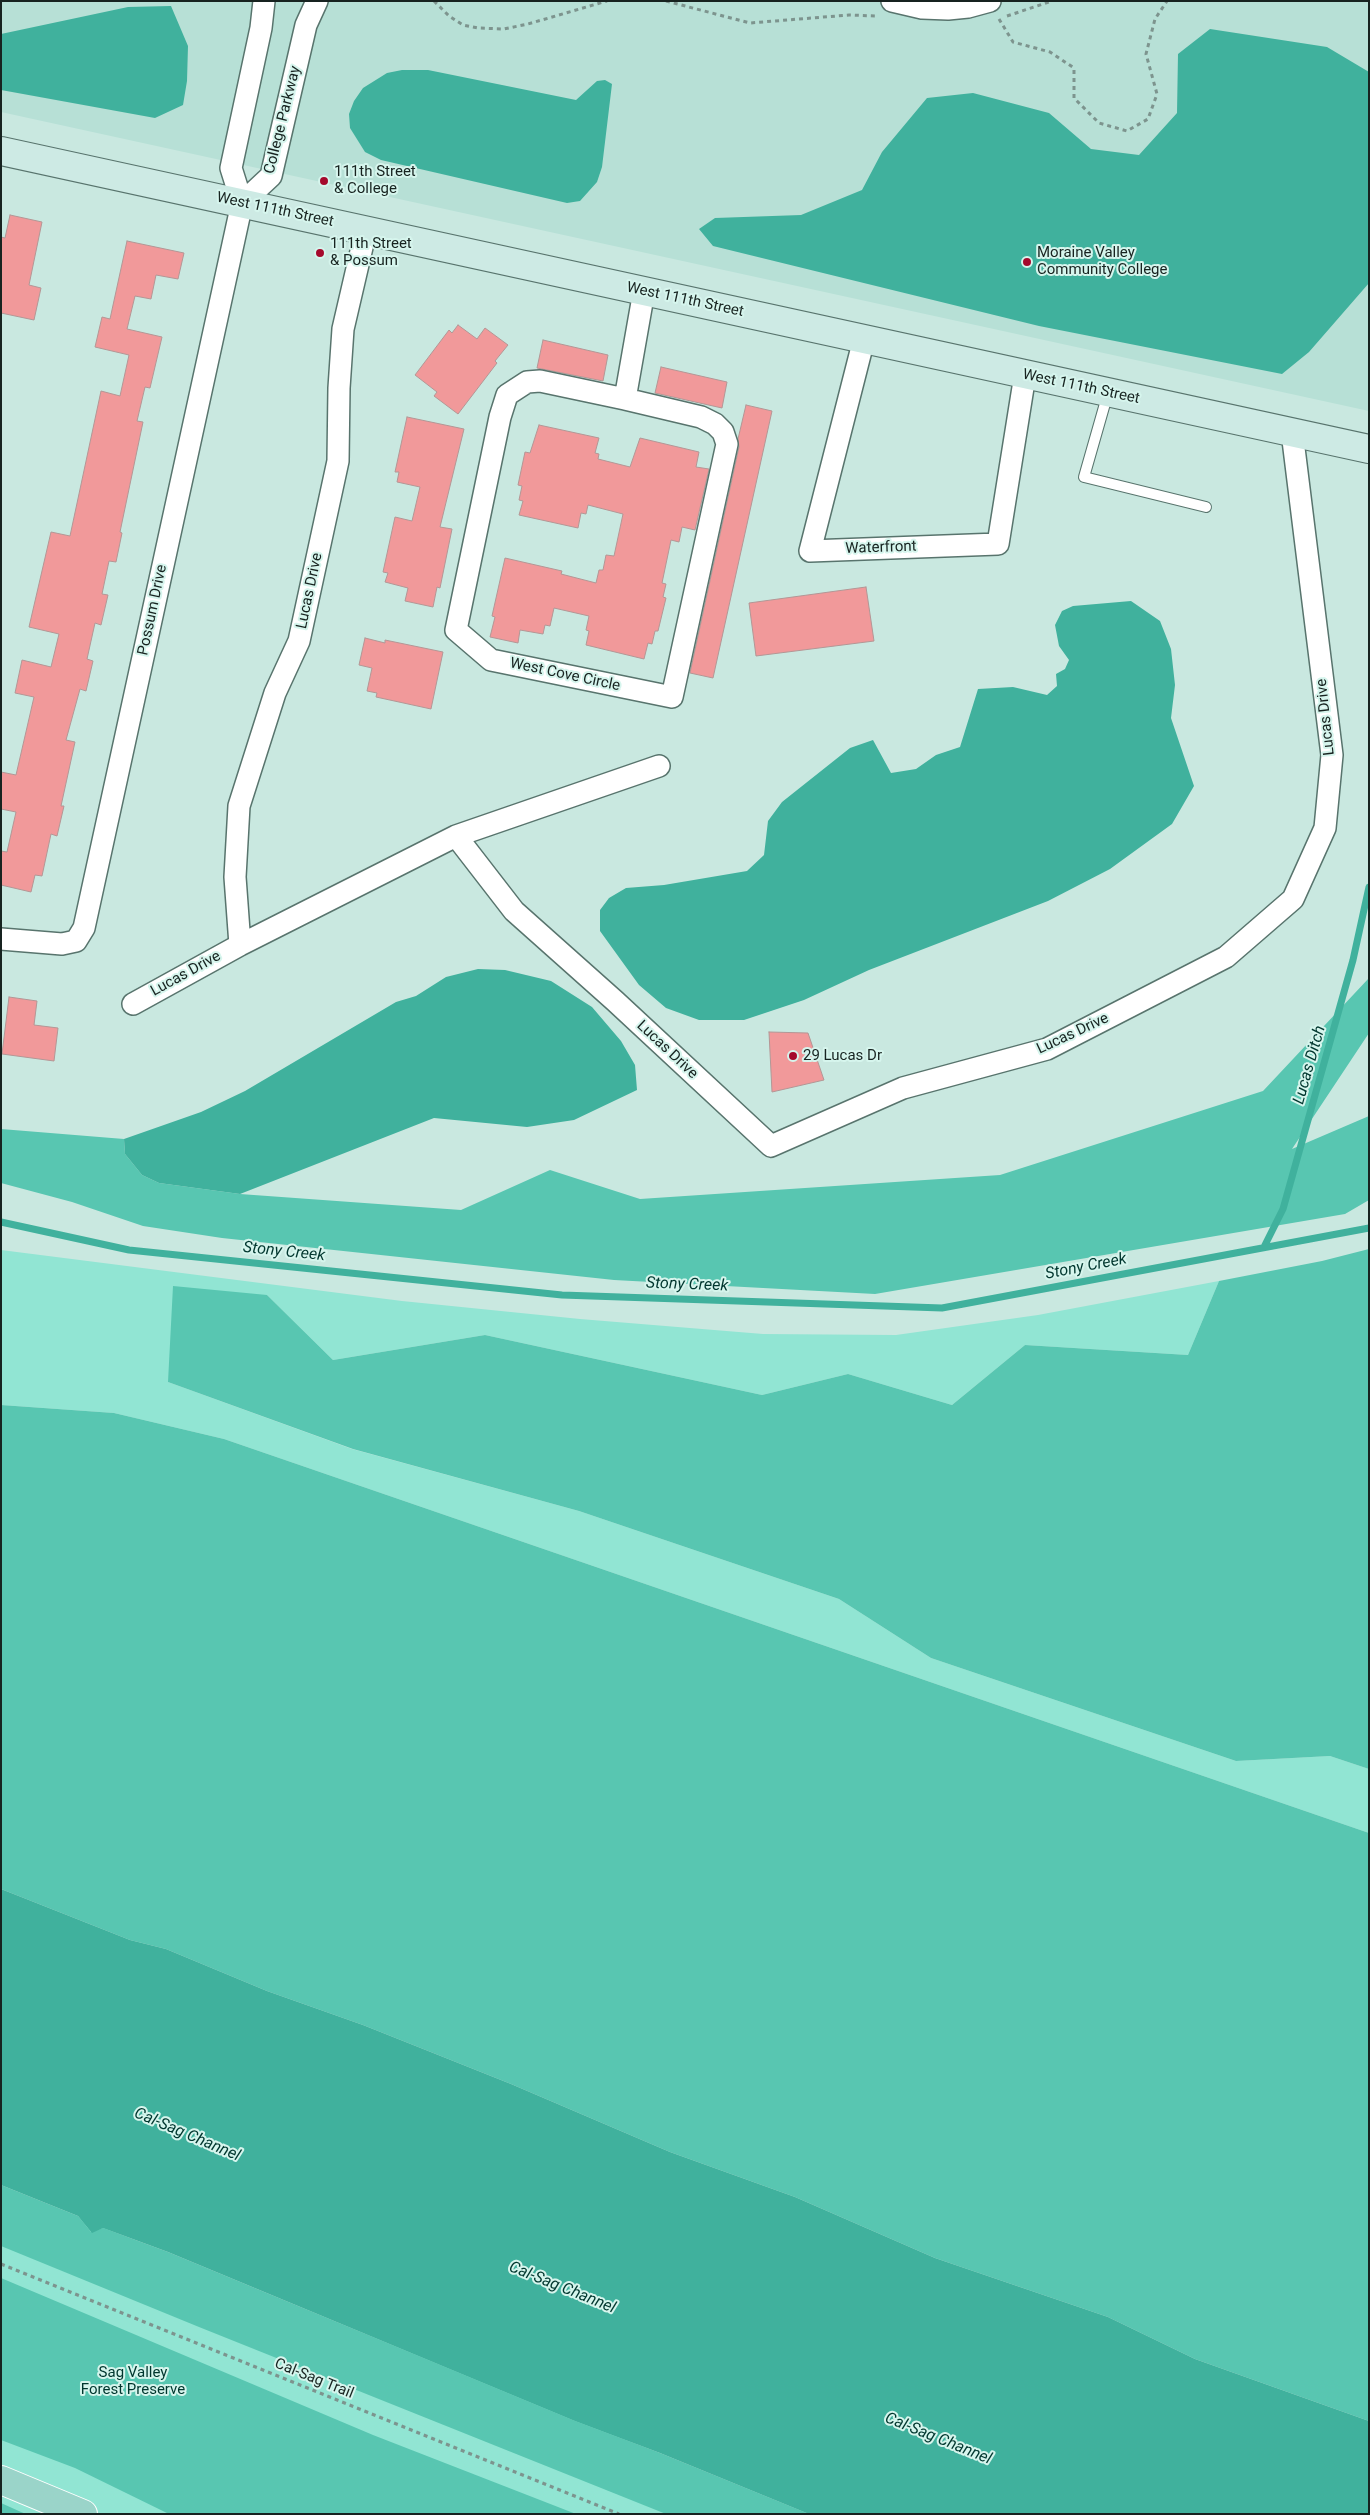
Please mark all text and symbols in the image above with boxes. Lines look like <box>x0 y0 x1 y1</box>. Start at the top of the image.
street label: College Parkway <box>261 64 305 176</box>
place label: 111th Street & College <box>334 163 416 198</box>
marker: 111th Street & College <box>318 175 330 187</box>
street label: West 111th Street <box>215 189 335 231</box>
place label: 111th Street & Possum <box>330 235 412 270</box>
place label: Moraine Valley Community College <box>1037 244 1167 279</box>
marker: 111th Street & Possum <box>314 247 326 259</box>
marker: Moraine Valley Community College <box>1021 256 1033 268</box>
street label: West 111th Street <box>625 279 745 321</box>
street label: West 111th Street <box>1021 366 1141 408</box>
street label: Waterfront <box>845 538 917 558</box>
street label: Lucas Drive <box>293 551 327 631</box>
street label: Possum Drive <box>135 563 171 657</box>
street label: West Cove Circle <box>508 655 622 695</box>
street label: Lucas Drive <box>1313 678 1339 756</box>
street label: Lucas Drive <box>148 947 224 1001</box>
street label: Lucas Drive <box>1034 1010 1112 1058</box>
street label: Lucas Drive <box>633 1017 701 1083</box>
water label: Lucas Ditch <box>1290 1024 1330 1106</box>
place label: 29 Lucas Dr <box>803 1047 882 1065</box>
marker: 29 Lucas Dr <box>787 1050 799 1062</box>
water label: Stony Creek <box>242 1238 326 1266</box>
water label: Stony Creek <box>1044 1250 1128 1284</box>
water label: Stony Creek <box>646 1274 728 1296</box>
water label: Cal-Sag Channel <box>131 2104 243 2166</box>
water label: Cal-Sag Channel <box>506 2258 618 2318</box>
street label: Cal-Sag Trail <box>272 2355 356 2403</box>
park label: Sag Valley Forest Preserve <box>81 2364 185 2399</box>
water label: Cal-Sag Channel <box>882 2409 994 2469</box>

